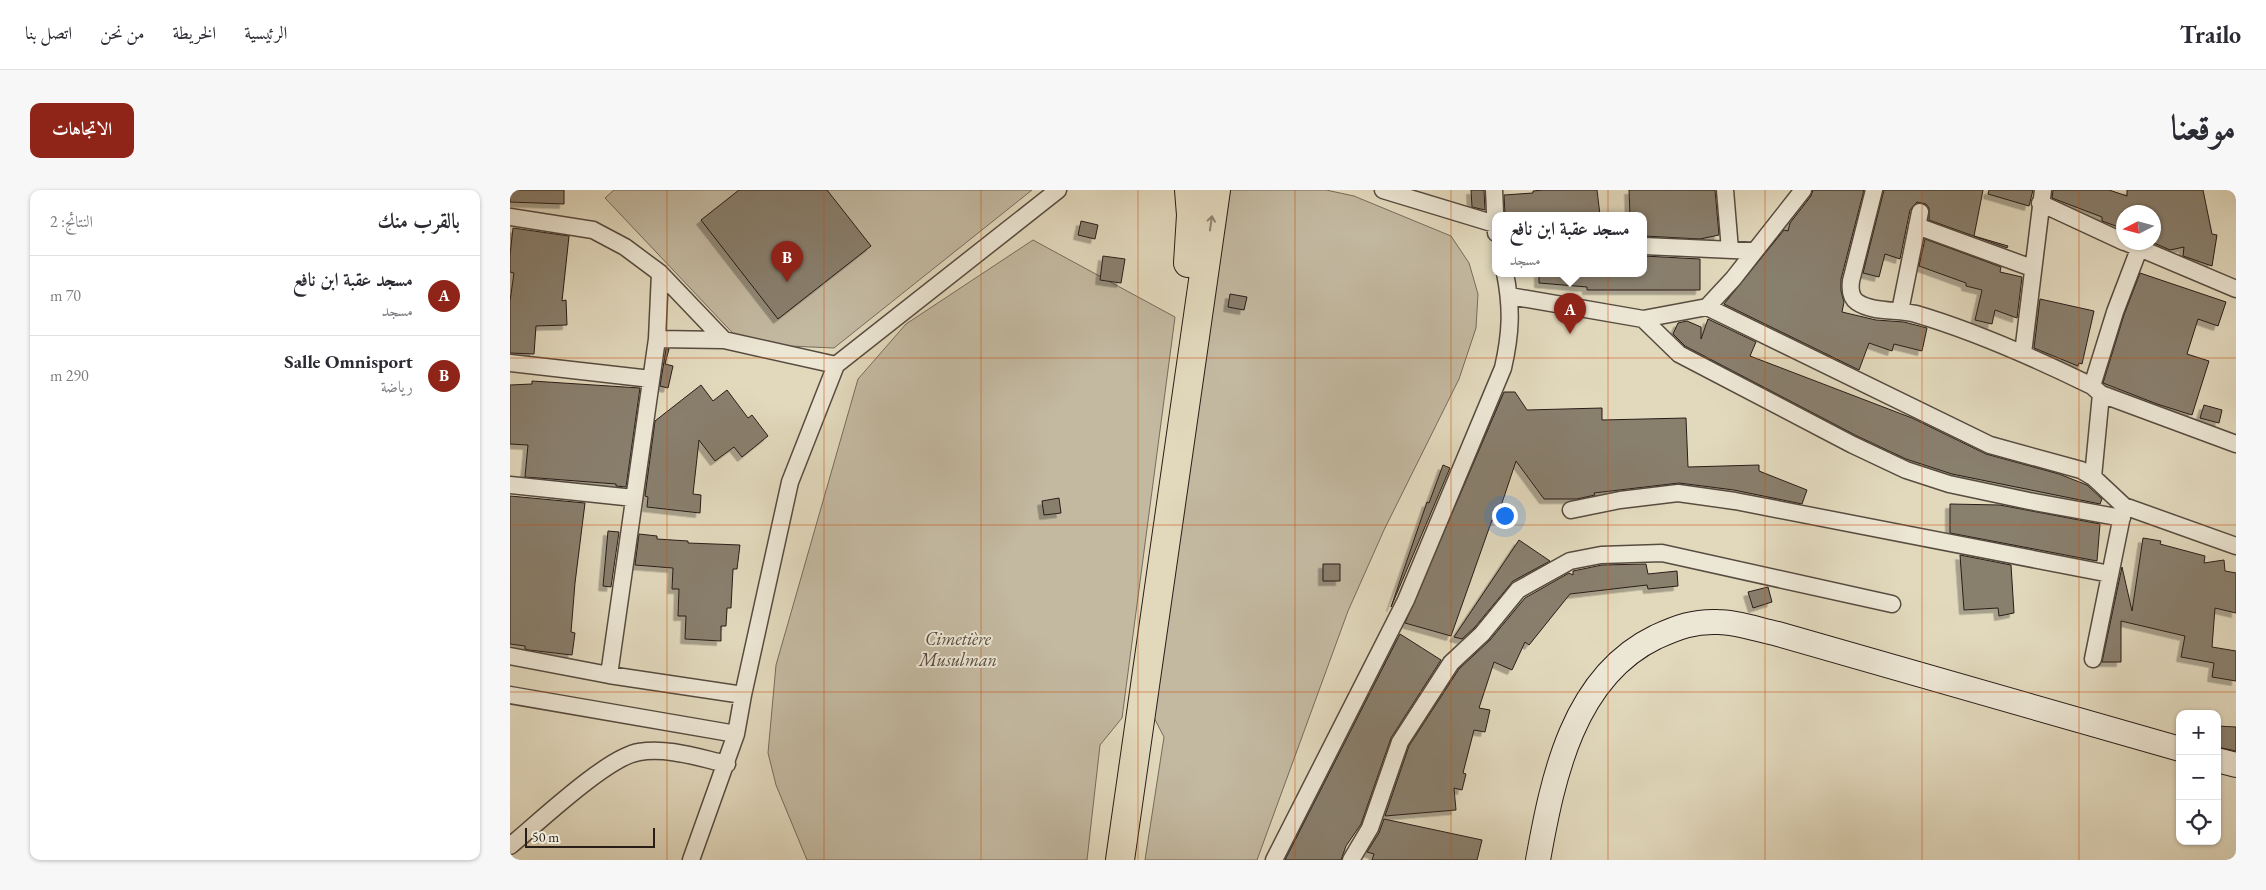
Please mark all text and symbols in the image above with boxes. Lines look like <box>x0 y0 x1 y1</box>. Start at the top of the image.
text: Trailo <box>2180 19 2241 50</box>
text: اتصل بنا <box>25 21 72 44</box>
text: من نحن <box>100 21 144 44</box>
text: الخريطة <box>172 21 216 44</box>
text: الرئيسية <box>244 21 287 44</box>
button: الاتجاهات <box>30 103 134 158</box>
text: موقعنا <box>2171 104 2236 149</box>
north arrow <box>2116 205 2161 250</box>
text: بالقرب منك <box>377 207 460 234</box>
text: النتائج: 2 <box>50 211 93 232</box>
popup <box>1492 212 1647 277</box>
one-way arrow <box>1206 215 1216 231</box>
text: مسجد عقبة ابن نافع <box>1509 216 1630 241</box>
pin: B <box>771 241 803 282</box>
text: مسجد <box>1509 249 1541 270</box>
text: مسجد عقبة ابن نافع <box>293 267 413 292</box>
text: 70 m <box>50 285 81 306</box>
text: A <box>438 285 450 306</box>
pin: A <box>1554 293 1586 334</box>
text: مسجد <box>382 300 413 321</box>
text: Salle Omnisport <box>284 349 413 374</box>
text: 290 m <box>50 365 89 386</box>
text: B <box>439 365 449 386</box>
text: رياضة <box>381 376 413 397</box>
your location <box>1492 503 1518 529</box>
park label: Cimetière Musulman <box>918 627 997 671</box>
map controls <box>2176 710 2221 845</box>
button: + <box>2176 710 2221 755</box>
button: − <box>2176 755 2221 800</box>
button: locate <box>2176 800 2221 845</box>
scale bar <box>525 825 655 848</box>
text: 50 m <box>532 828 559 846</box>

